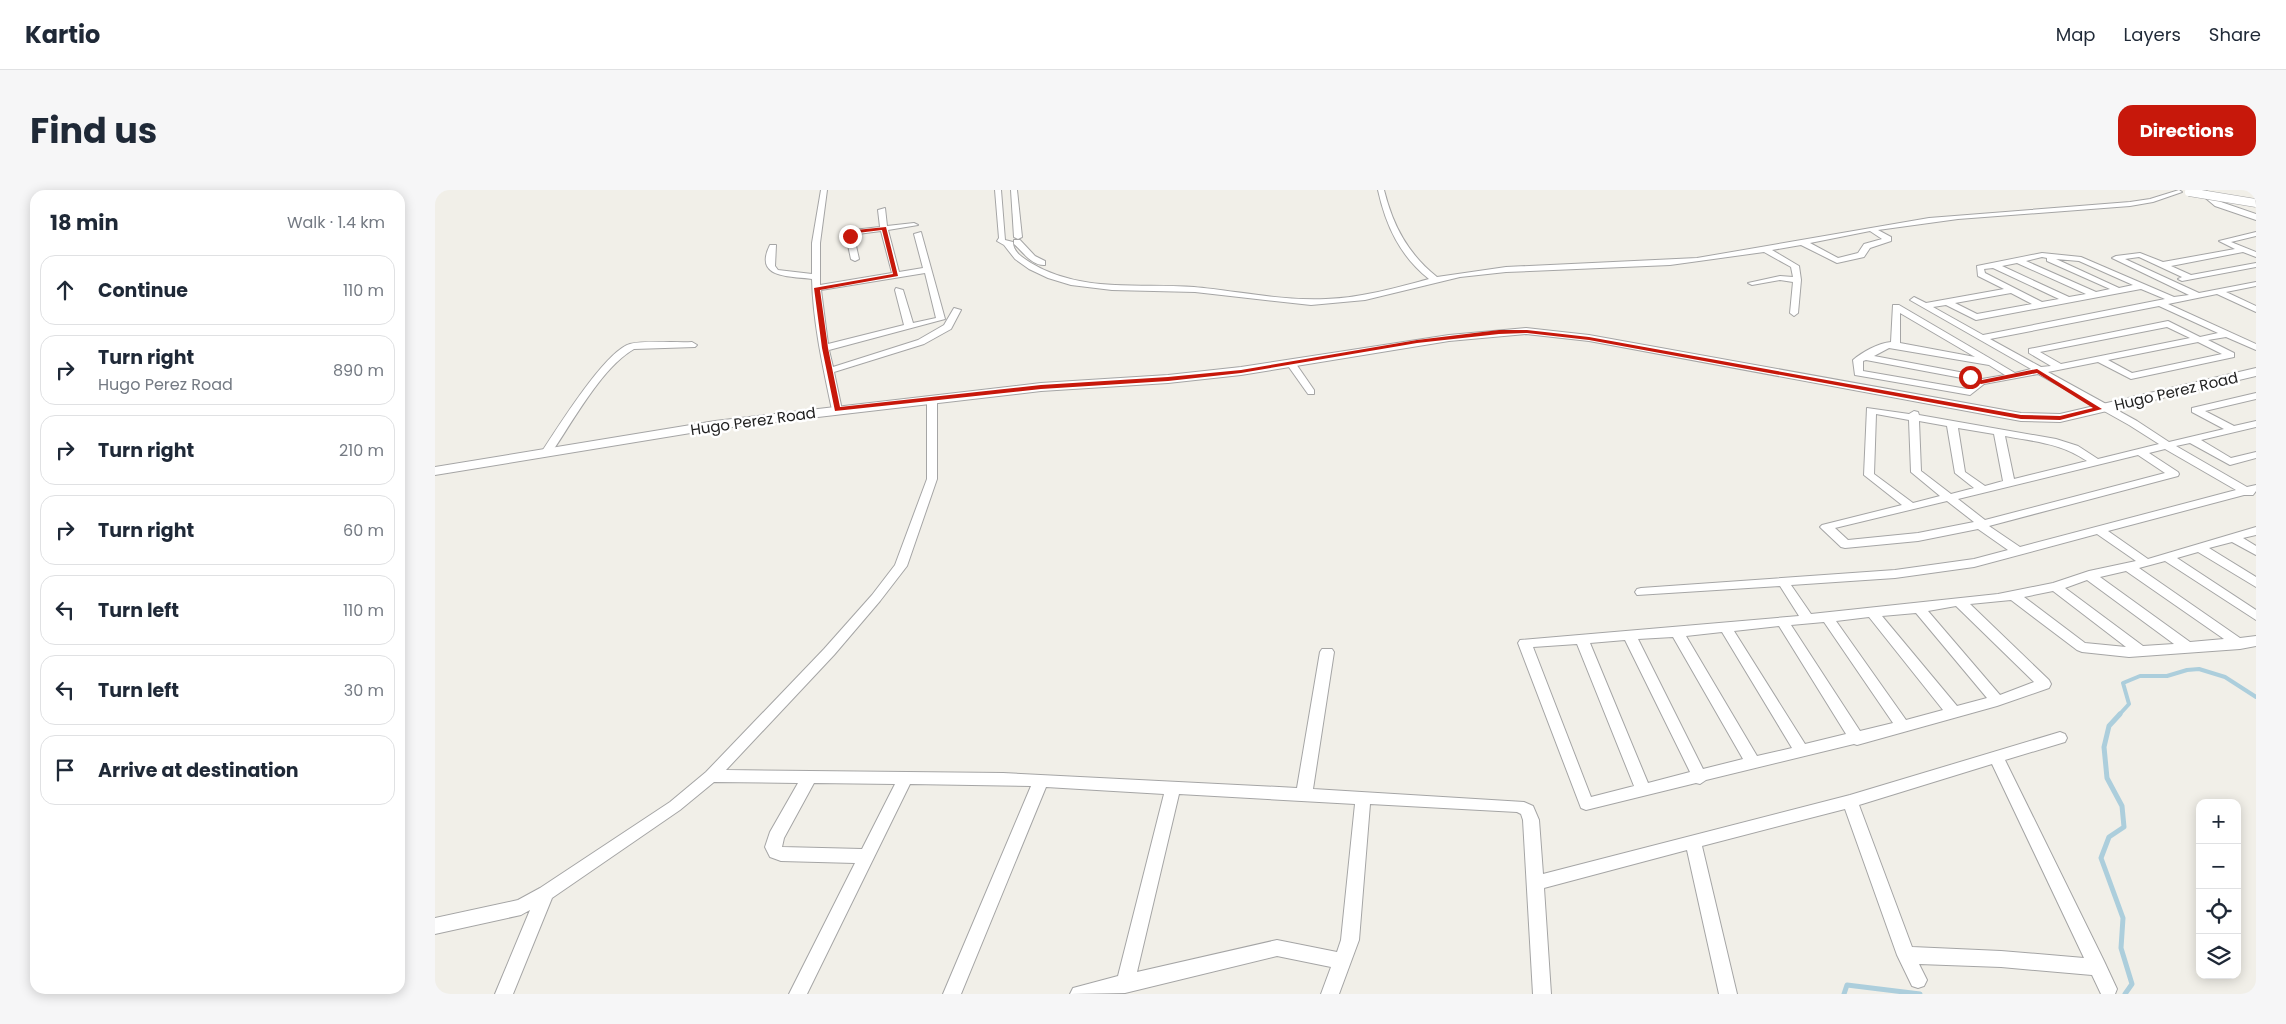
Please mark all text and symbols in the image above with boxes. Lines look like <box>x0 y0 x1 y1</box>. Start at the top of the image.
text: Kartio <box>25 18 100 51</box>
text: Map <box>2056 22 2096 47</box>
text: Layers <box>2124 22 2181 47</box>
text: Share <box>2209 22 2261 47</box>
button: Directions <box>2118 105 2256 156</box>
text: Find us <box>30 106 157 155</box>
text: 18 min <box>50 208 119 237</box>
text: Walk · 1.4 km <box>287 211 385 234</box>
route end <box>839 225 862 248</box>
icon: ahead <box>51 276 79 304</box>
text: Continue <box>98 277 188 304</box>
text: 110 m <box>343 279 384 302</box>
text: Turn right <box>98 344 194 371</box>
icon: right <box>51 356 79 384</box>
text: 890 m <box>333 359 384 382</box>
route start <box>1959 366 1982 389</box>
street label: Hugo Perez Road <box>2112 367 2240 415</box>
text: Hugo Perez Road <box>98 373 233 396</box>
street label: Hugo Perez Road <box>689 402 817 440</box>
icon: right <box>51 436 79 464</box>
text: Turn right <box>98 437 194 464</box>
text: 210 m <box>339 439 384 462</box>
icon: right <box>51 516 79 544</box>
text: Turn right <box>98 517 194 544</box>
text: 60 m <box>343 519 384 542</box>
icon: left <box>51 596 79 624</box>
text: Turn left <box>98 597 179 624</box>
text: 110 m <box>343 599 384 622</box>
icon: left <box>51 676 79 704</box>
text: Turn left <box>98 677 179 704</box>
text: 30 m <box>344 679 384 702</box>
icon: arrive <box>51 756 79 784</box>
text: Arrive at destination <box>98 757 299 784</box>
map controls <box>2196 799 2241 979</box>
button: + <box>2196 799 2241 844</box>
button: − <box>2196 844 2241 889</box>
button: locate <box>2196 889 2241 934</box>
button: layers <box>2196 934 2241 979</box>

